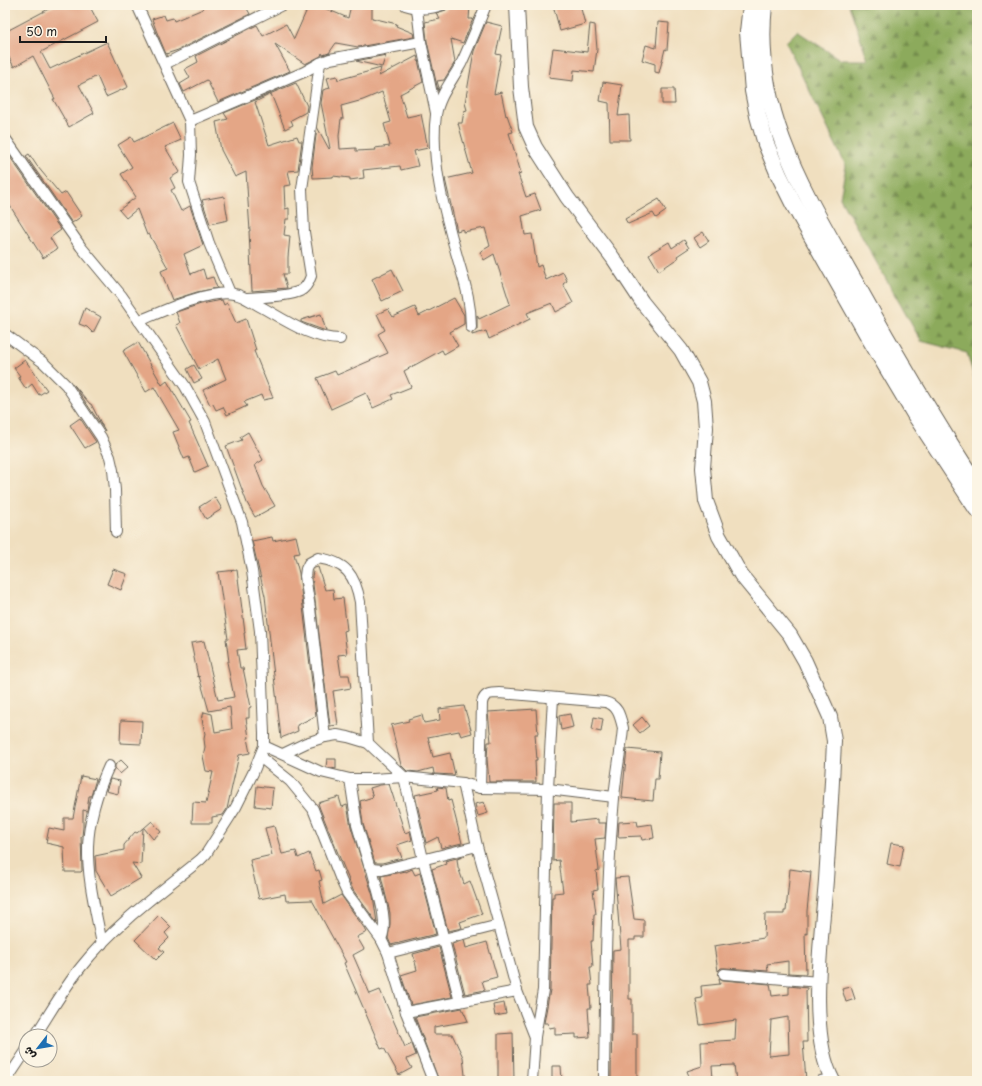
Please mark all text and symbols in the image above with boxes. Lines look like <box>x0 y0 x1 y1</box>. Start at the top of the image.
scale bar <box>20 18 106 44</box>
text: 50 m <box>26 22 57 40</box>
north arrow <box>18 1028 58 1068</box>
text: ش <box>19 1044 39 1063</box>

